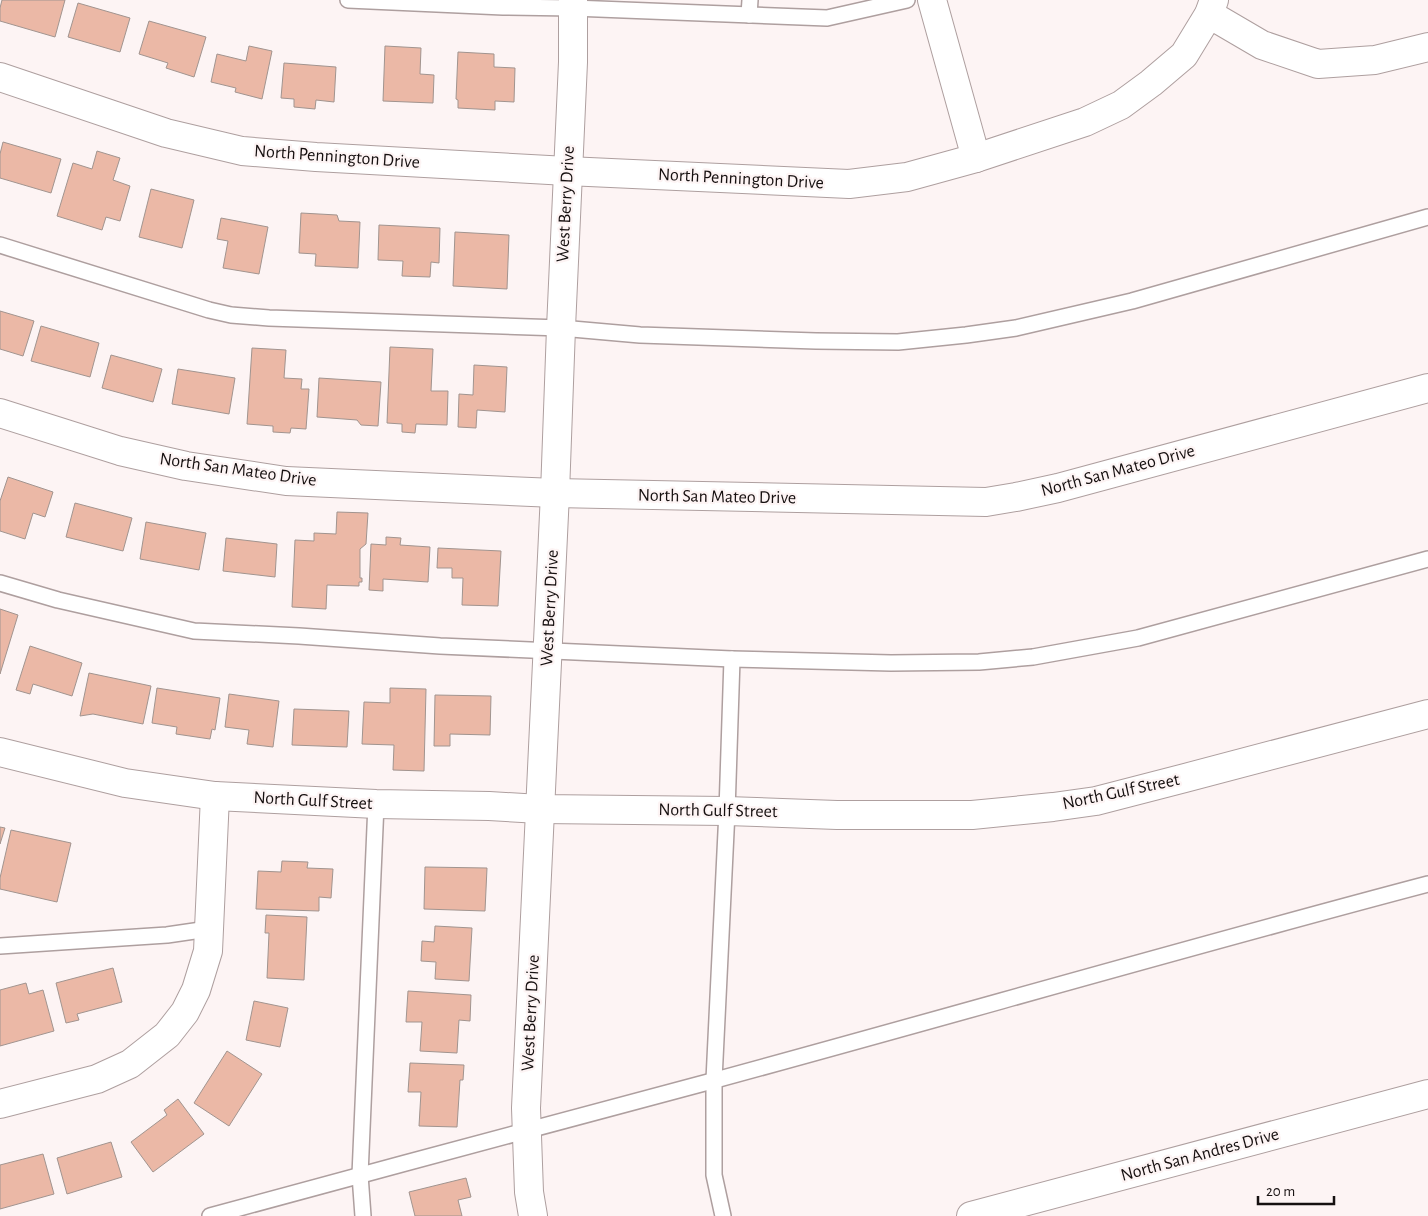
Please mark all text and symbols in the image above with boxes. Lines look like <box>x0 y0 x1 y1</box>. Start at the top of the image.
street label: North Pennington Drive <box>254 142 420 172</box>
street label: West Berry Drive <box>554 145 578 263</box>
street label: North Pennington Drive <box>658 166 824 192</box>
street label: North San Mateo Drive <box>1039 442 1197 500</box>
street label: North San Mateo Drive <box>158 450 318 490</box>
street label: North San Mateo Drive <box>638 487 796 507</box>
street label: West Berry Drive <box>538 549 562 667</box>
street label: North Gulf Street <box>1061 771 1181 813</box>
street label: North Gulf Street <box>253 789 373 813</box>
street label: North Gulf Street <box>658 801 778 821</box>
street label: West Berry Drive <box>519 954 543 1072</box>
street label: North San Andres Drive <box>1119 1125 1281 1185</box>
scale bar <box>1258 1174 1334 1206</box>
text: 20 m <box>1266 1184 1295 1199</box>

